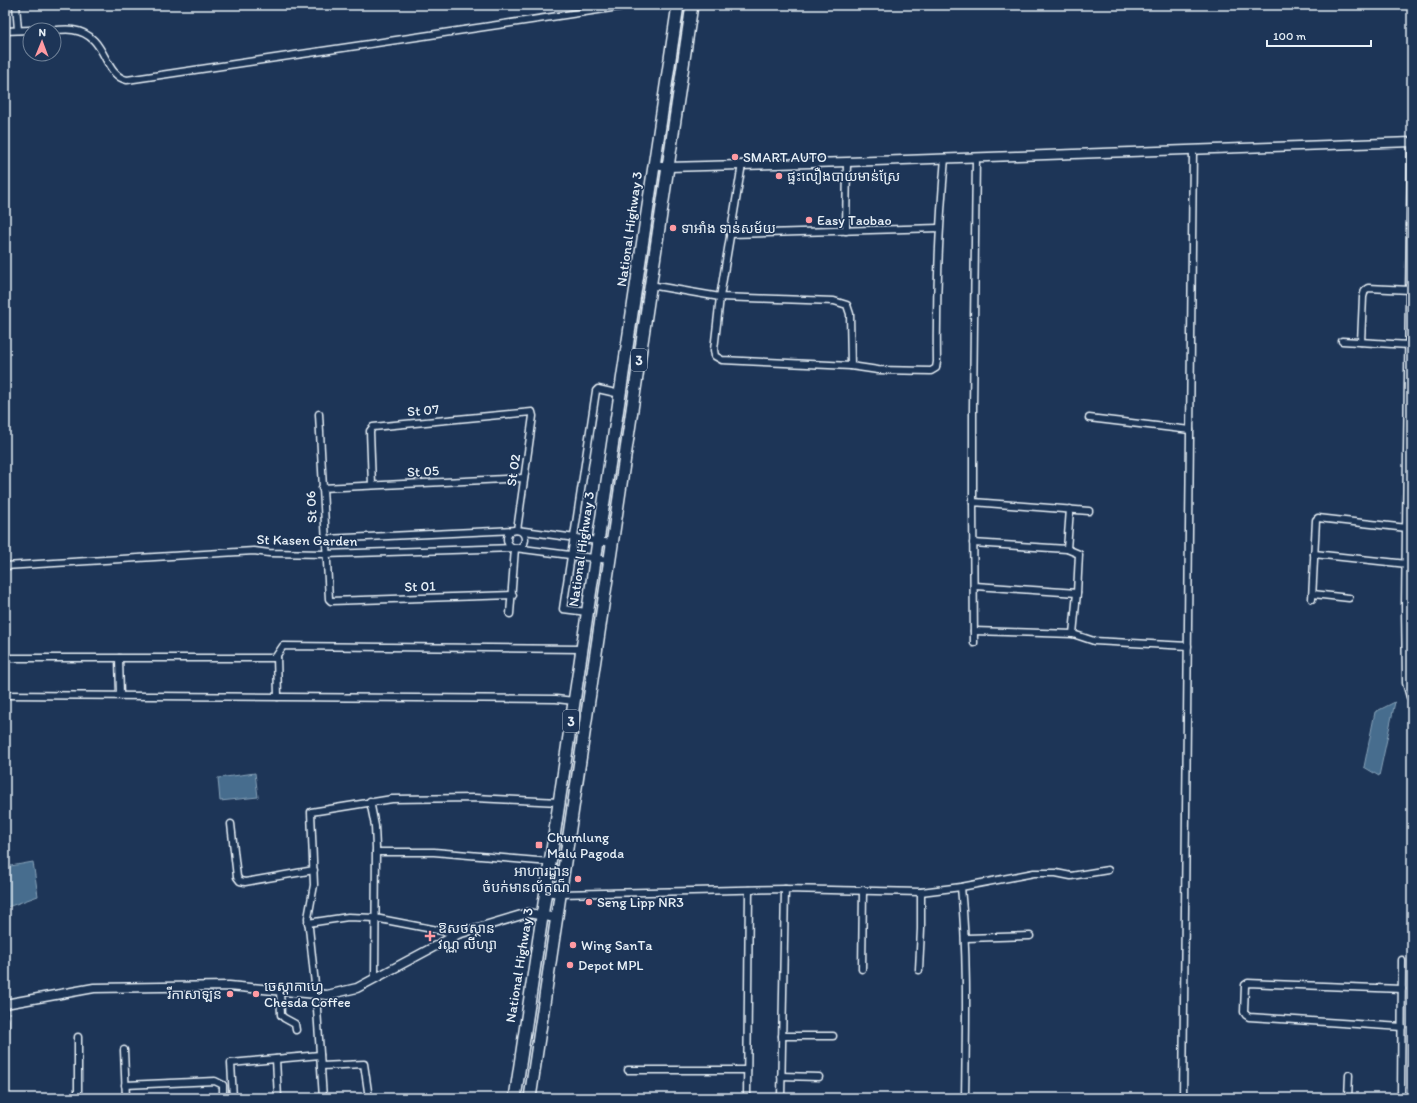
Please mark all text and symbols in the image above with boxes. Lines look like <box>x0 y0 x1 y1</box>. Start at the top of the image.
north arrow <box>22 22 62 62</box>
scale bar <box>1267 22 1371 48</box>
text: N <box>38 26 46 39</box>
text: 100 m <box>1273 29 1306 43</box>
place label: SMART AUTO <box>743 149 827 166</box>
marker: SMART AUTO <box>730 152 740 162</box>
place label: ផ្ទះលឿងបាយមាន់ស្រែ <box>787 167 900 185</box>
street label: National Highway 3 <box>613 170 646 288</box>
marker: ផ្ទះលឿងបាយមាន់ស្រែ <box>774 171 784 181</box>
place label: Easy Taobao <box>817 212 892 229</box>
marker: Easy Taobao <box>804 215 814 225</box>
place label: ទាអាំង ទាន់សម័យ <box>681 220 776 237</box>
marker: ទាអាំង ទាន់សម័យ <box>668 223 678 233</box>
road number: 3 <box>631 349 647 371</box>
street label: St 07 <box>406 401 440 420</box>
street label: St 02 <box>503 452 524 487</box>
street label: St 05 <box>406 462 440 481</box>
street label: St 06 <box>302 490 321 524</box>
street label: National Highway 3 <box>565 490 598 608</box>
street label: St Kasen Garden <box>256 531 358 550</box>
street label: St 01 <box>404 577 437 596</box>
road number: 3 <box>563 710 579 732</box>
place label: Chumlung Malu Pagoda <box>547 829 624 862</box>
marker: Chumlung Malu Pagoda <box>534 840 544 850</box>
place label: អាហារដ្ឋាន ចំបក់មានល័ក្ខណ៏ <box>483 863 570 896</box>
marker: អាហារដ្ឋាន ចំបក់មានល័ក្ខណ៏ <box>573 874 583 884</box>
place label: Seng Lipp NR3 <box>597 894 684 911</box>
marker: Seng Lipp NR3 <box>584 897 594 907</box>
street label: National Highway 3 <box>502 906 537 1024</box>
place label: ឱសថស្ថាន វណ្ណ លីហ្សា <box>438 920 497 953</box>
marker: ឱសថស្ថាន វណ្ណ លីហ្សា <box>425 931 435 941</box>
place label: Wing SanTa <box>581 937 653 954</box>
marker: Wing SanTa <box>568 940 578 950</box>
place label: Depot MPL <box>578 957 643 974</box>
marker: Depot MPL <box>565 960 575 970</box>
place label: ចេស្ដាកាហ្វេ Chesda Coffee <box>264 978 351 1011</box>
place label: រីកាសាឡន <box>166 986 222 1003</box>
marker: រីកាសាឡន <box>225 989 235 999</box>
marker: ចេស្ដាកាហ្វេ Chesda Coffee <box>251 989 261 999</box>

